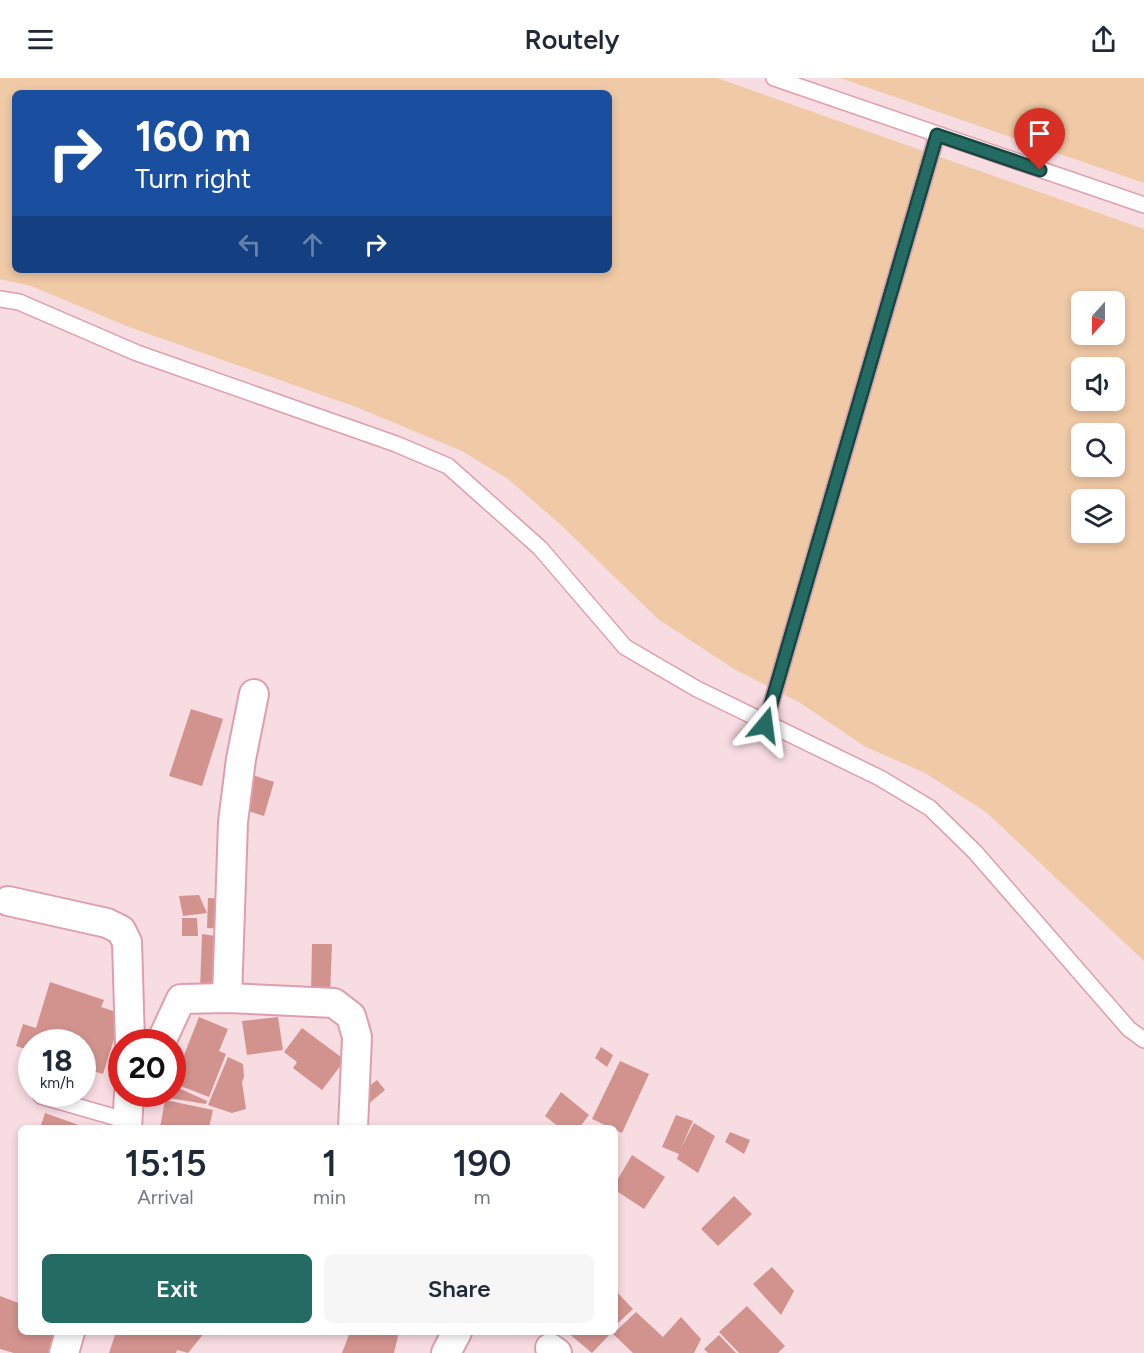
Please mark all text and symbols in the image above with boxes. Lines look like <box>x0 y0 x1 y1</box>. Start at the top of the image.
icon: menu <box>24 23 57 56</box>
text: Routely <box>525 23 619 56</box>
icon: share <box>1087 23 1120 56</box>
pin <box>1014 108 1065 170</box>
text: 160 m <box>135 111 251 162</box>
icon: right <box>36 114 114 192</box>
icon: arrive <box>1023 117 1056 150</box>
text: Turn right <box>135 162 251 195</box>
icon: left <box>233 228 266 261</box>
icon: ahead <box>296 228 329 261</box>
icon: right <box>359 228 392 261</box>
north arrow <box>1071 291 1125 345</box>
map controls <box>1071 291 1125 543</box>
button: sound <box>1071 357 1125 411</box>
button: search <box>1071 423 1125 477</box>
button: layers <box>1071 489 1125 543</box>
position arrow <box>733 693 797 757</box>
speed limit sign: 20 <box>108 1029 186 1107</box>
text: 18 <box>41 1042 73 1079</box>
text: km/h <box>40 1074 74 1092</box>
text: 15:15 <box>125 1142 207 1185</box>
text: 1 <box>322 1142 337 1185</box>
text: 190 <box>452 1142 511 1185</box>
text: Arrival <box>137 1185 194 1209</box>
text: min <box>313 1185 346 1209</box>
text: m <box>473 1185 490 1209</box>
button: Exit <box>42 1254 312 1323</box>
button: Share <box>324 1254 594 1323</box>

